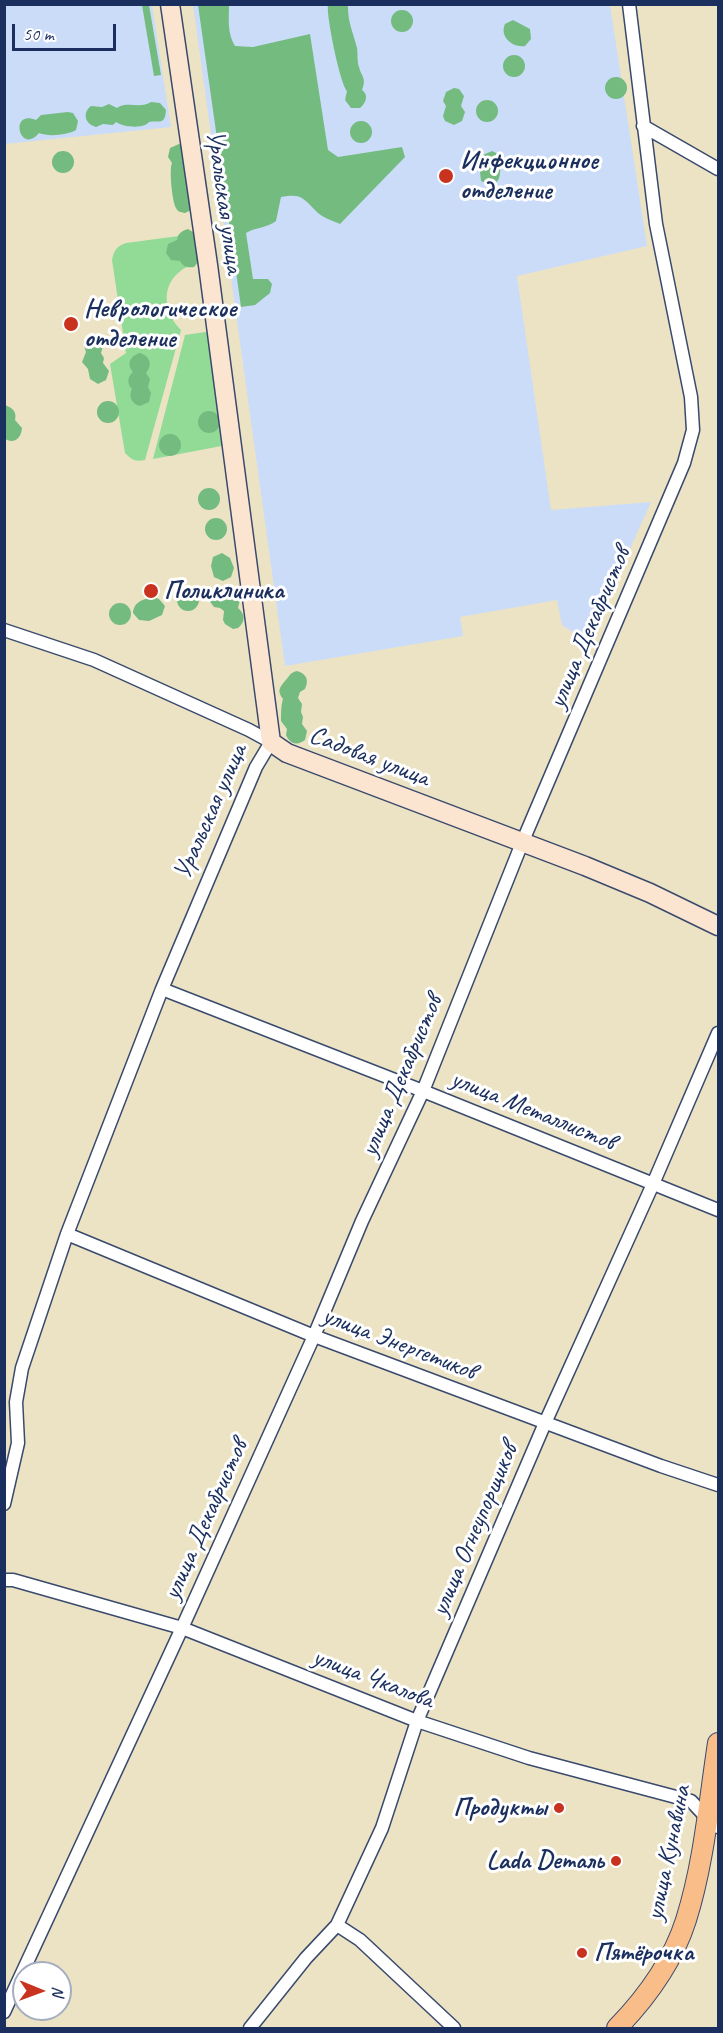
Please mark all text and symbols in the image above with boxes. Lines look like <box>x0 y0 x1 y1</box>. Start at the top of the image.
scale bar <box>15 12 118 50</box>
text: 50 m <box>23 23 54 45</box>
street label: Уральская улица <box>198 128 250 276</box>
place label: Инфекционное отделение <box>460 145 598 206</box>
marker: Инфекционное отделение <box>437 167 455 185</box>
place label: Неврологическое отделение <box>84 293 236 354</box>
marker: Неврологическое отделение <box>62 315 80 333</box>
street label: улица Декабристов <box>542 543 638 713</box>
place label: Поликлиника <box>164 575 284 607</box>
marker: Поликлиника <box>142 582 160 600</box>
street label: Садовая улица <box>305 720 433 794</box>
street label: Уральская улица <box>167 740 255 884</box>
street label: улица Декабристов <box>354 991 450 1161</box>
street label: улица Металлистов <box>446 1064 620 1158</box>
street label: улица Энергетиков <box>318 1300 480 1388</box>
street label: улица Декабристов <box>157 1435 255 1605</box>
street label: улица Огнеупорщиков <box>425 1439 525 1621</box>
street label: улица Чкалова <box>308 1642 438 1716</box>
street label: улица Кунавина <box>639 1783 699 1923</box>
place label: Продукты <box>453 1792 547 1824</box>
marker: Продукты <box>552 1801 566 1815</box>
place label: Lada Dеталь <box>486 1845 604 1877</box>
marker: Lada Dеталь <box>609 1854 623 1868</box>
place label: Пятёрочка <box>594 1937 694 1969</box>
marker: Пятёрочка <box>575 1946 589 1960</box>
north arrow <box>12 1961 72 2021</box>
text: N <box>48 1986 68 1996</box>

